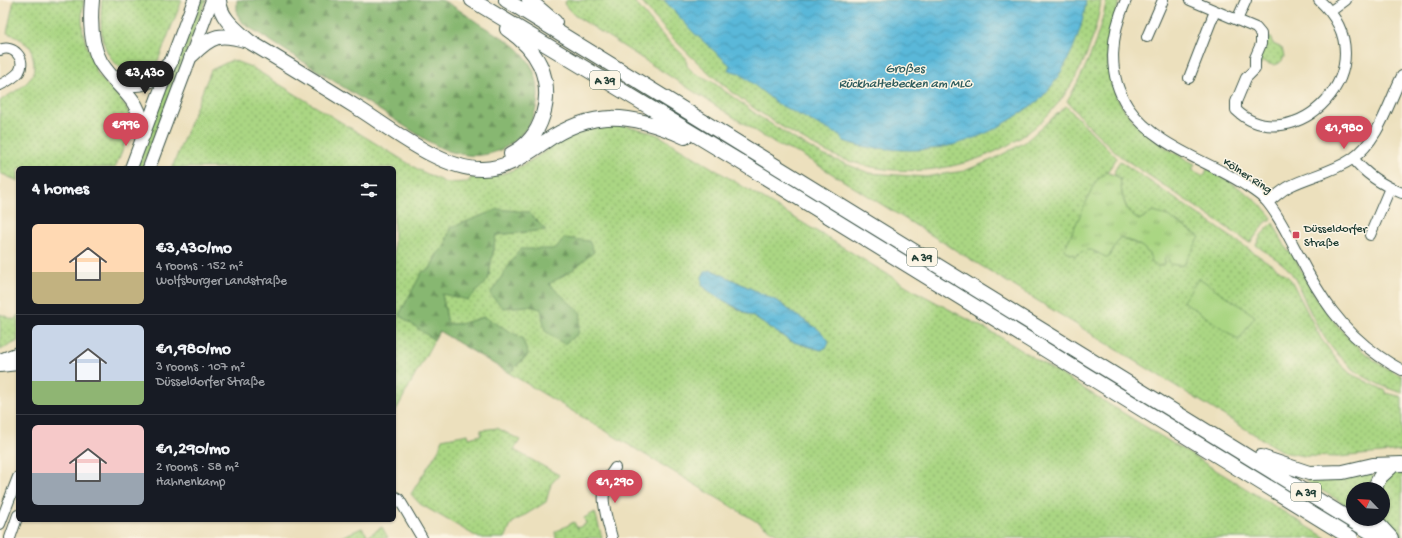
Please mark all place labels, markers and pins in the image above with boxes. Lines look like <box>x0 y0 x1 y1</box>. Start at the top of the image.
pin: €3,430 <box>112 61 178 95</box>
pin: €996 <box>102 113 150 147</box>
pin: €1,980 <box>1311 116 1377 150</box>
place label: Düsseldorfer Straße <box>1303 223 1369 251</box>
marker: Düsseldorfer Straße <box>1291 230 1301 240</box>
pin: €1,290 <box>582 470 648 504</box>

